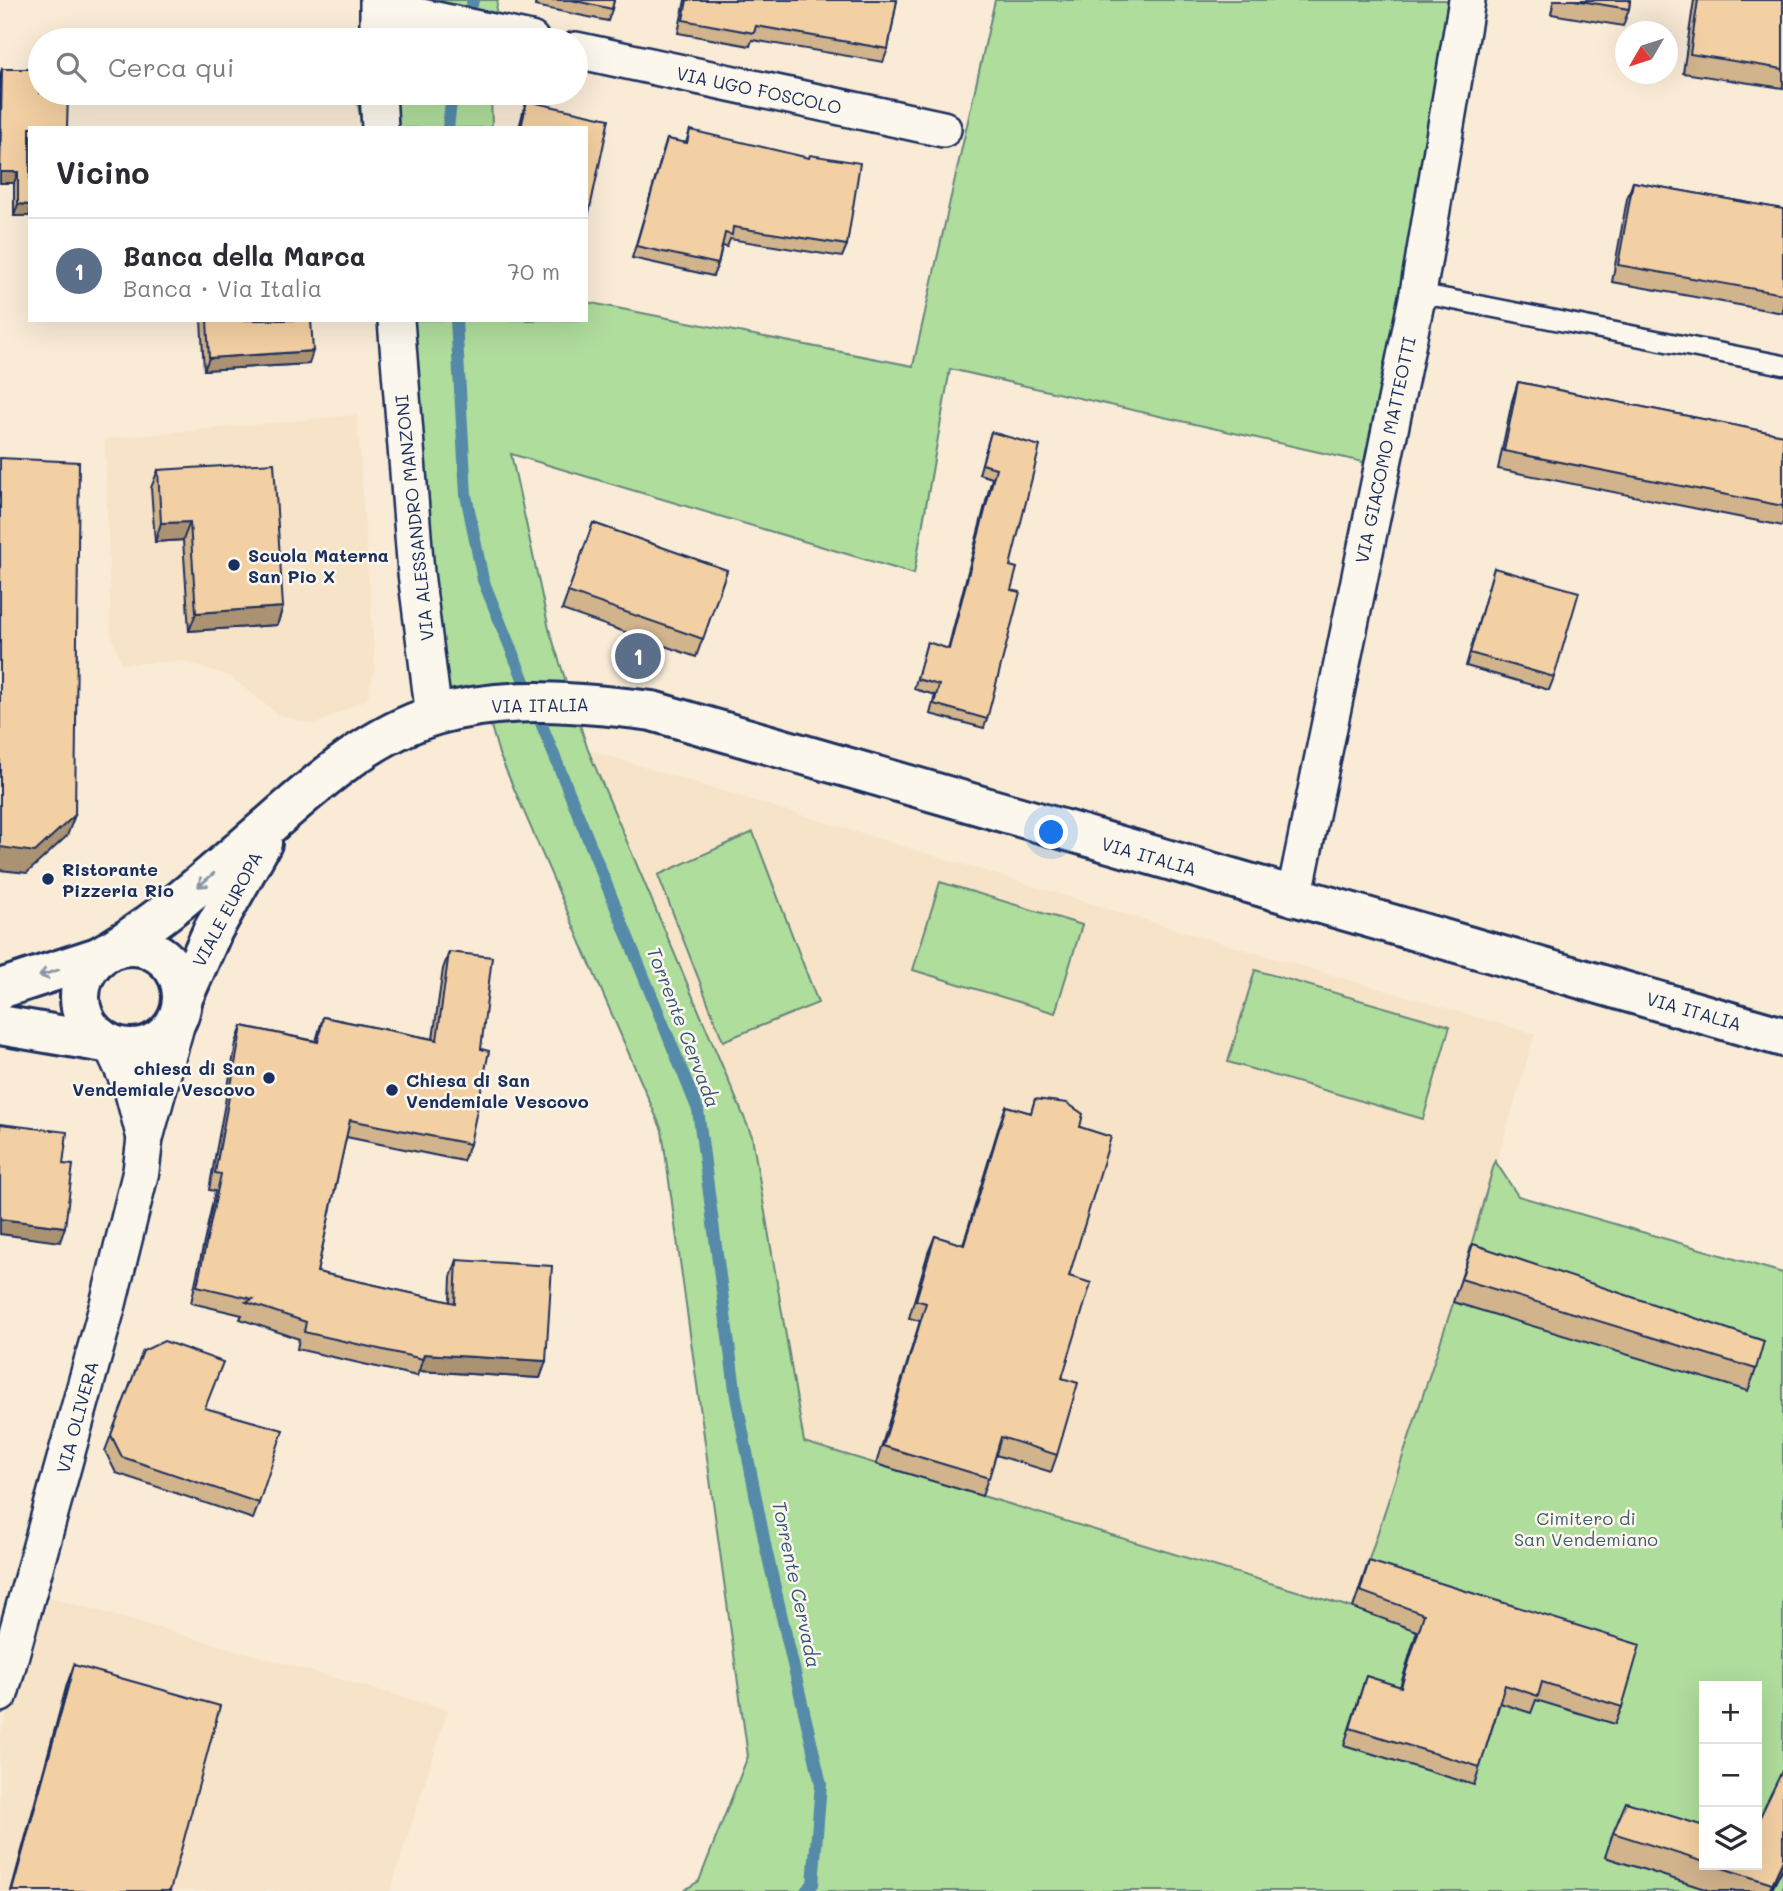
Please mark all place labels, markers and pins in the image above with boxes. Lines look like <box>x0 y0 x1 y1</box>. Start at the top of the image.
place label: Scuola Materna San Pio X <box>248 543 389 588</box>
marker: Scuola Materna San Pio X <box>226 557 242 573</box>
pin: 1 <box>615 630 661 682</box>
place label: Ristorante Pizzeria Rio <box>62 857 174 902</box>
marker: Ristorante Pizzeria Rio <box>40 871 56 887</box>
place label: chiesa di San Vendemiale Vescovo <box>72 1056 255 1101</box>
place label: Chiesa di San Vendemiale Vescovo <box>406 1068 589 1113</box>
marker: chiesa di San Vendemiale Vescovo <box>261 1070 277 1086</box>
marker: Chiesa di San Vendemiale Vescovo <box>384 1082 400 1098</box>

